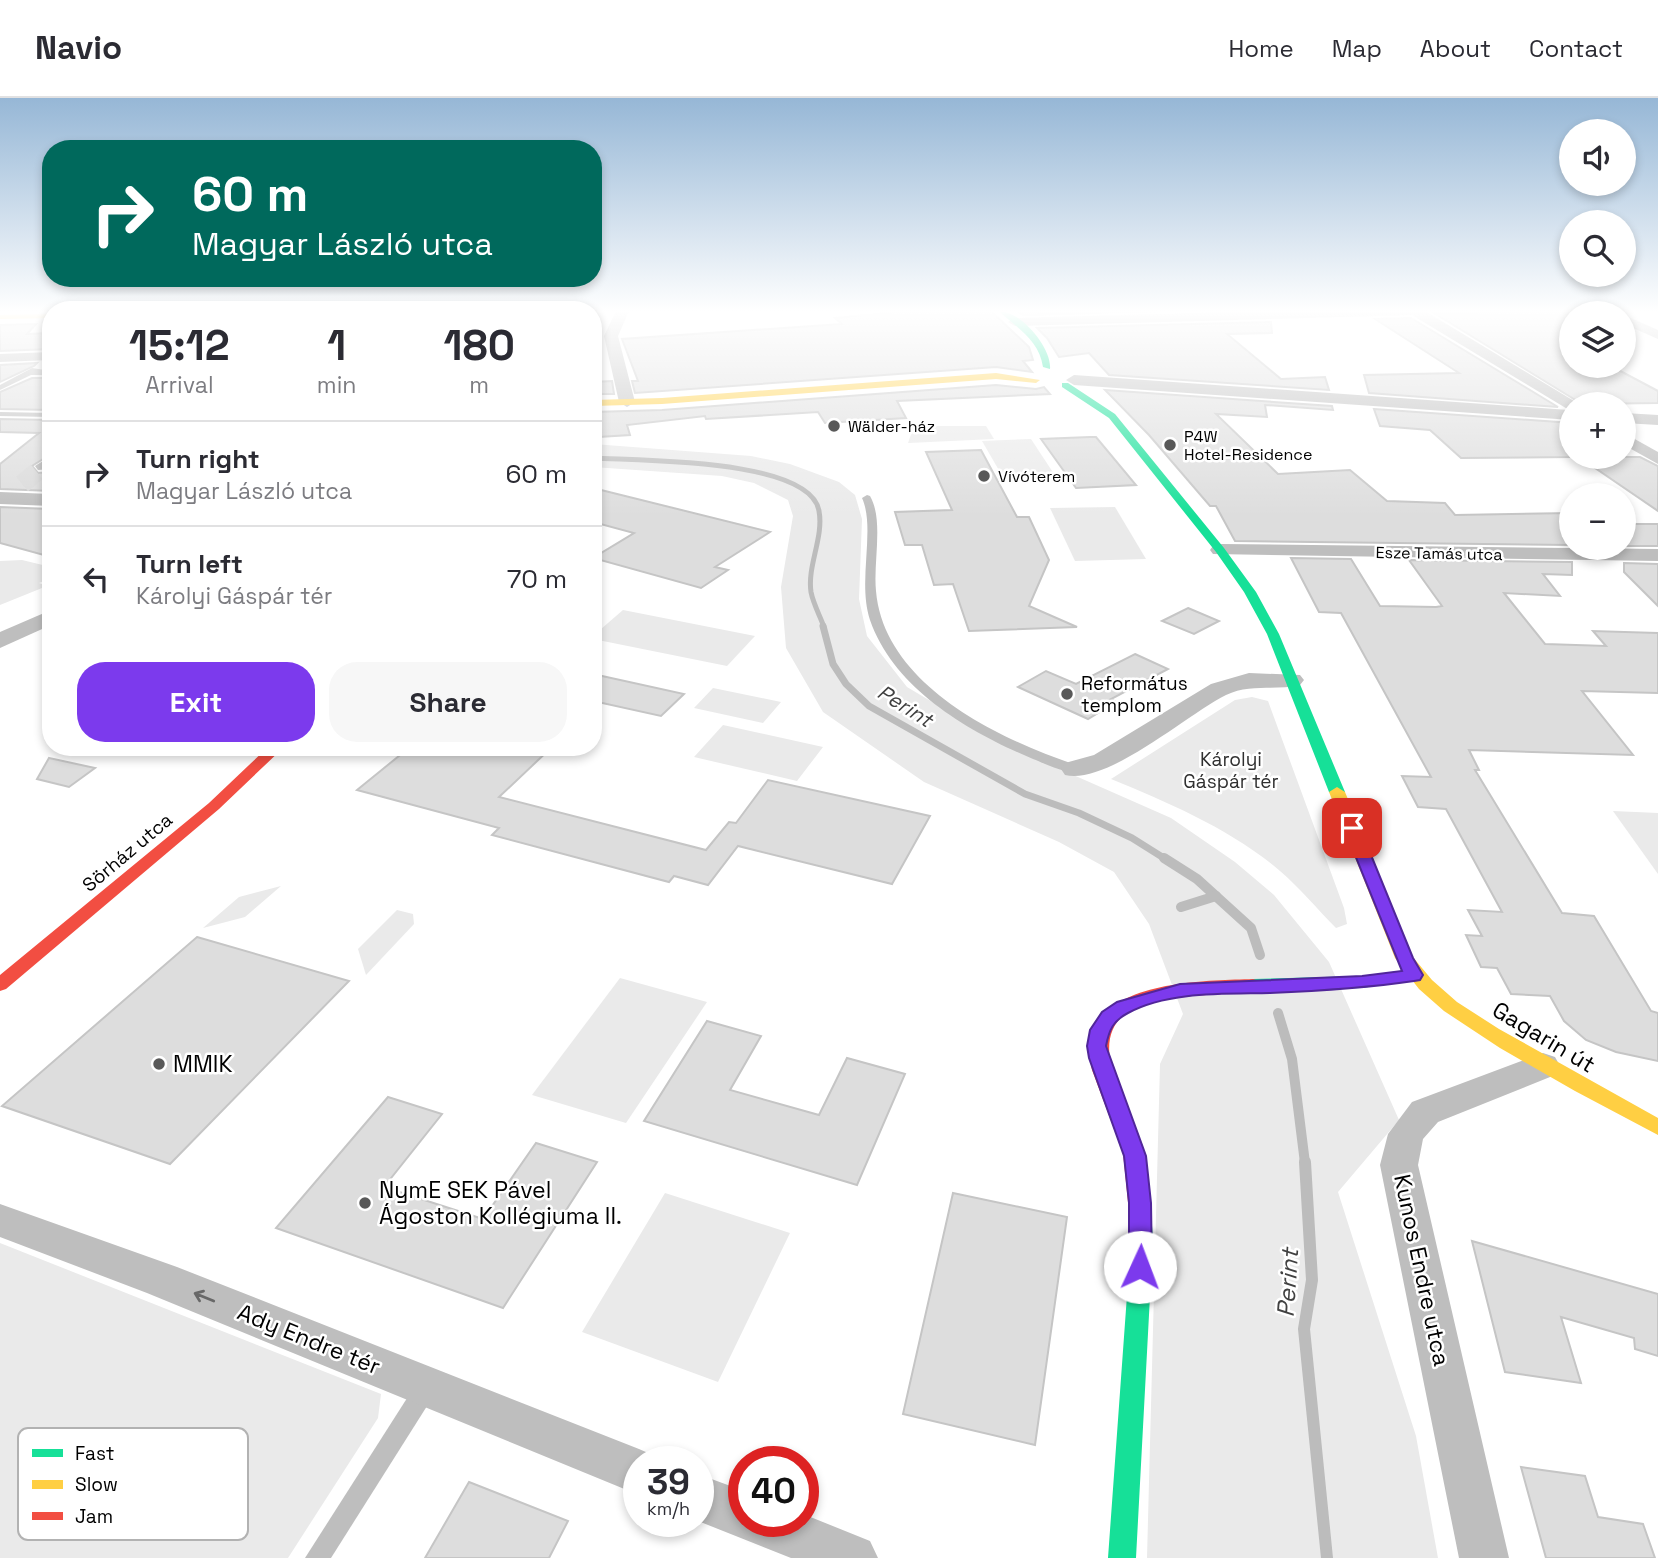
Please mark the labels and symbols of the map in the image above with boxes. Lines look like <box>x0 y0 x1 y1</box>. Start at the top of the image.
place label: Wälder-ház <box>848 416 935 437</box>
marker: Wälder-ház <box>826 418 842 434</box>
place label: P4W Hotel-Residence <box>1184 426 1312 465</box>
marker: P4W Hotel-Residence <box>1162 437 1178 453</box>
place label: Vívóterem <box>998 466 1075 487</box>
marker: Vívóterem <box>976 468 992 484</box>
street label: Esze Tamás utca <box>1375 542 1503 565</box>
place label: Református templom <box>1081 671 1188 718</box>
water label: Perint <box>873 678 940 734</box>
marker: Református templom <box>1059 686 1075 702</box>
park label: Károlyi Gáspár tér <box>1183 747 1279 794</box>
pin <box>1322 798 1382 858</box>
street label: Sörház utca <box>77 807 178 897</box>
street label: Gagarin út <box>1487 995 1601 1079</box>
place label: MMIK <box>173 1049 232 1079</box>
marker: MMIK <box>151 1056 167 1072</box>
street label: Kunos Endre utca <box>1387 1171 1457 1369</box>
place label: NymE SEK Pável Ágoston Kollégiuma II. <box>379 1175 622 1231</box>
marker: NymE SEK Pável Ágoston Kollégiuma II. <box>357 1195 373 1211</box>
position arrow <box>1103 1230 1177 1304</box>
water label: Perint <box>1270 1246 1305 1318</box>
one-way arrow <box>194 1290 216 1303</box>
street label: Ady Endre tér <box>233 1297 385 1381</box>
legend <box>18 1428 248 1540</box>
text: Fast <box>75 1441 115 1466</box>
speed limit sign: 40 <box>728 1446 819 1537</box>
text: Slow <box>75 1472 118 1497</box>
text: Jam <box>75 1504 113 1529</box>

